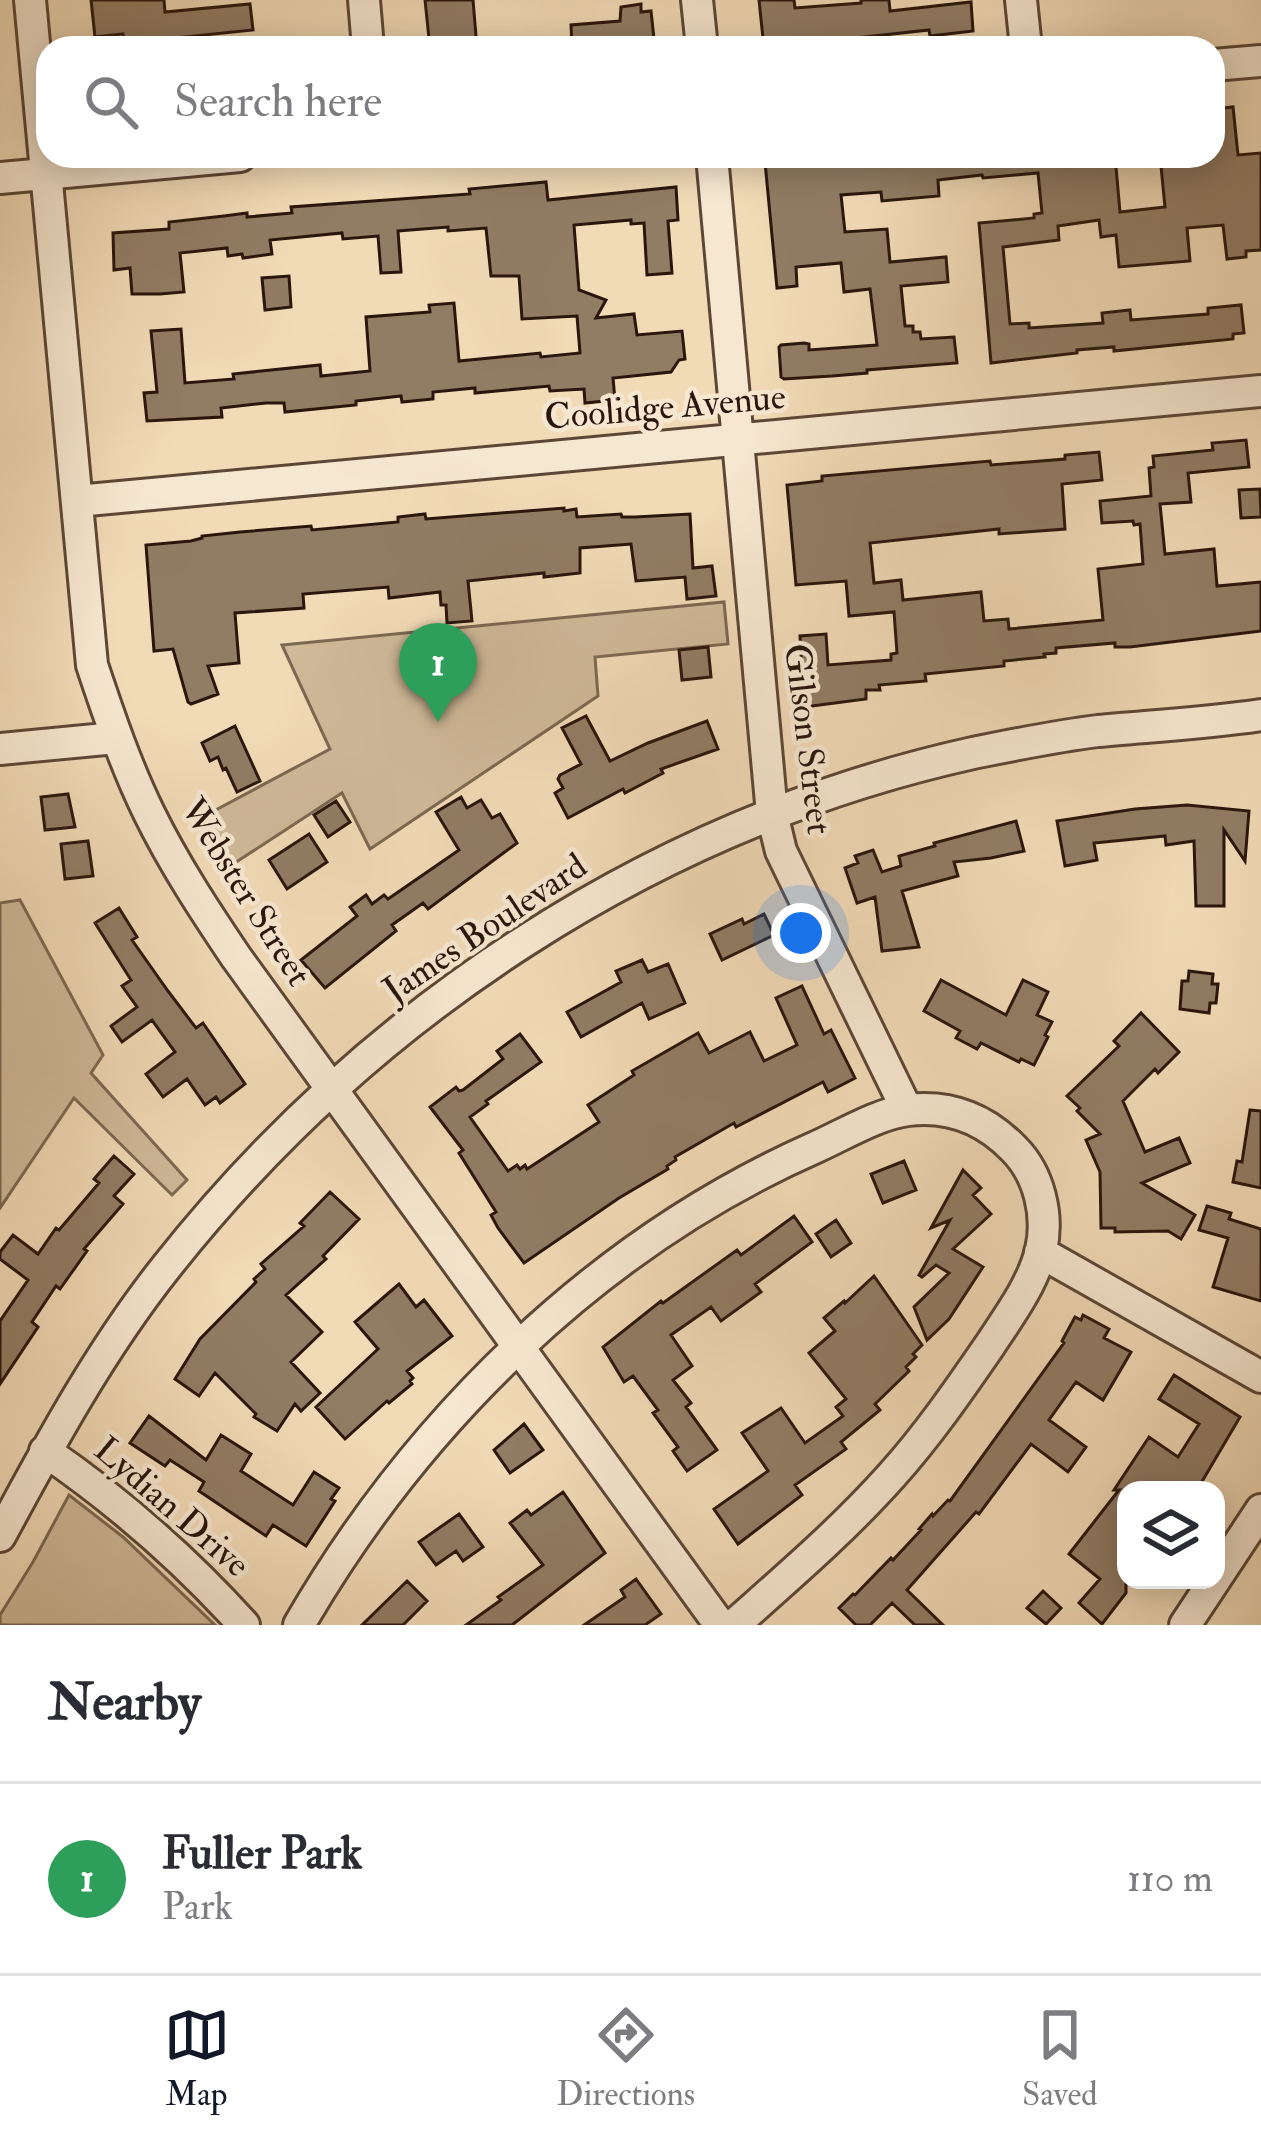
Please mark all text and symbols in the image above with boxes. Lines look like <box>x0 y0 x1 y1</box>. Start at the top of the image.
search box <box>36 36 1225 168</box>
icon: search <box>78 69 144 135</box>
text: Search here <box>174 74 382 130</box>
street label: Coolidge Avenue <box>543 374 787 440</box>
pin: 1 <box>399 623 477 722</box>
street label: Gilson Street <box>774 641 842 837</box>
street label: Webster Street <box>170 789 322 994</box>
street label: James Boulevard <box>374 843 596 1013</box>
your location <box>771 903 831 963</box>
street label: Lydian Drive <box>85 1427 259 1587</box>
map controls <box>1117 1481 1225 1589</box>
button: layers <box>1117 1481 1225 1589</box>
text: Nearby <box>48 1671 201 1735</box>
text: Fuller Park <box>162 1826 362 1882</box>
text: 1 <box>80 1854 94 1903</box>
text: 110 m <box>1127 1854 1213 1903</box>
text: Park <box>162 1882 233 1931</box>
tab: Map <box>164 2002 230 2115</box>
tab: Directions <box>557 2002 695 2115</box>
tab: Saved <box>1022 2002 1097 2115</box>

